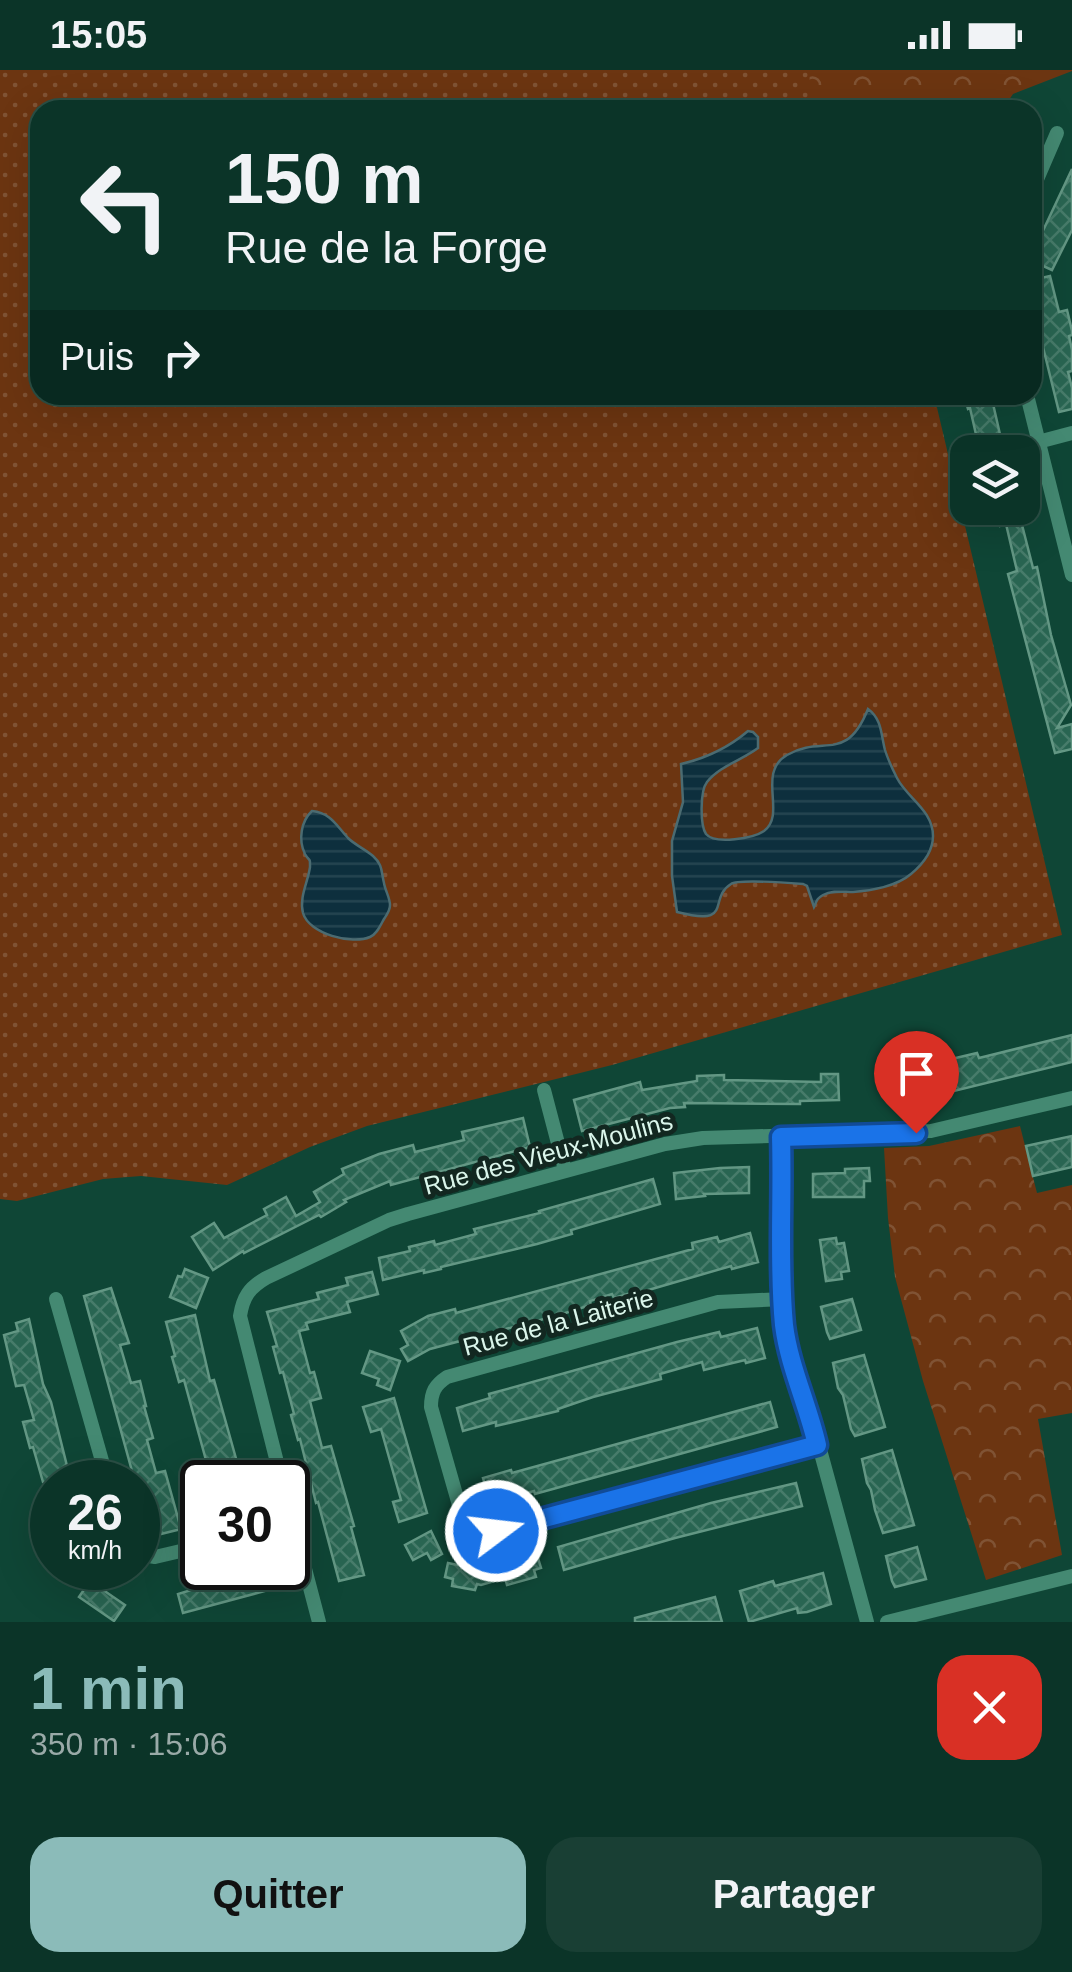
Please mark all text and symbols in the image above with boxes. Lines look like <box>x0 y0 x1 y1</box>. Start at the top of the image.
text: 15:05 <box>50 14 147 56</box>
icon: left <box>60 140 190 270</box>
text: 150 m <box>225 140 423 218</box>
text: Rue de la Forge <box>225 222 548 273</box>
icon: right <box>154 330 209 385</box>
text: Puis <box>60 336 134 378</box>
map controls <box>950 435 1040 525</box>
button: layers <box>950 435 1040 525</box>
pin <box>874 1031 959 1134</box>
icon: arrive <box>889 1046 944 1101</box>
street label: Rue des Vieux-Moulins <box>420 1106 676 1200</box>
street label: Rue de la Laiterie <box>460 1283 656 1361</box>
speed limit sign: 30 <box>180 1460 310 1590</box>
position arrow <box>444 1479 548 1583</box>
text: 26 <box>67 1485 123 1541</box>
text: km/h <box>68 1536 122 1564</box>
text: 1 min <box>30 1655 187 1722</box>
button: close <box>937 1655 1042 1760</box>
text: 350 m · 15:06 <box>30 1726 227 1762</box>
button: Quitter <box>30 1837 526 1952</box>
button: Partager <box>546 1837 1042 1952</box>

